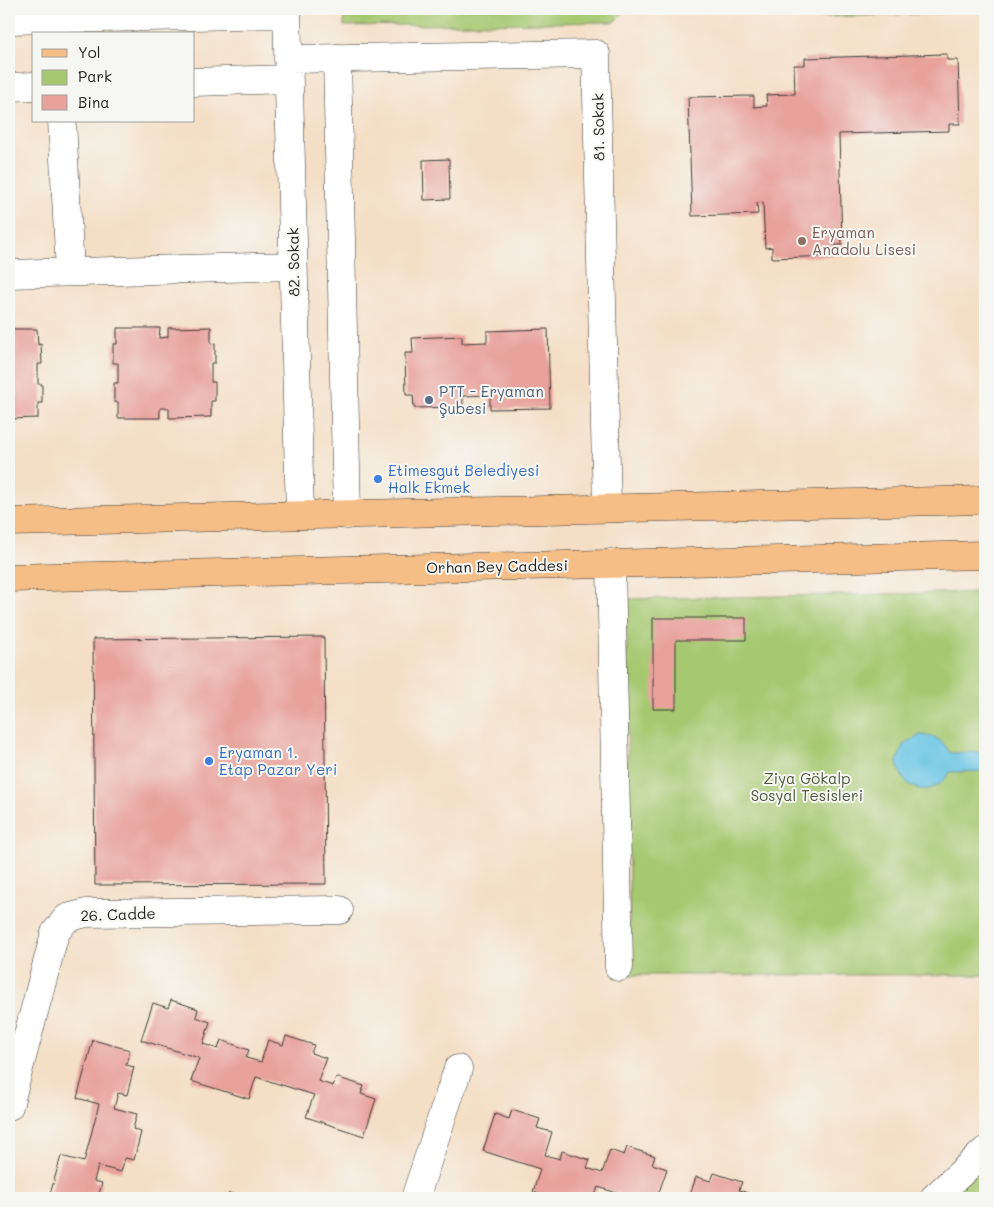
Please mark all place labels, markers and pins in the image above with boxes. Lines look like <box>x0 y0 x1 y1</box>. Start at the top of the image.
place label: Eryaman Anadolu Lisesi <box>812 222 916 259</box>
marker: Eryaman Anadolu Lisesi <box>796 235 808 247</box>
place label: PTT - Eryaman Şubesi <box>439 381 544 418</box>
marker: PTT - Eryaman Şubesi <box>423 394 435 406</box>
place label: Etimesgut Belediyesi Halk Ekmek <box>388 460 539 497</box>
marker: Etimesgut Belediyesi Halk Ekmek <box>372 473 384 485</box>
place label: Eryaman 1. Etap Pazar Yeri <box>219 742 337 779</box>
marker: Eryaman 1. Etap Pazar Yeri <box>203 755 215 767</box>

